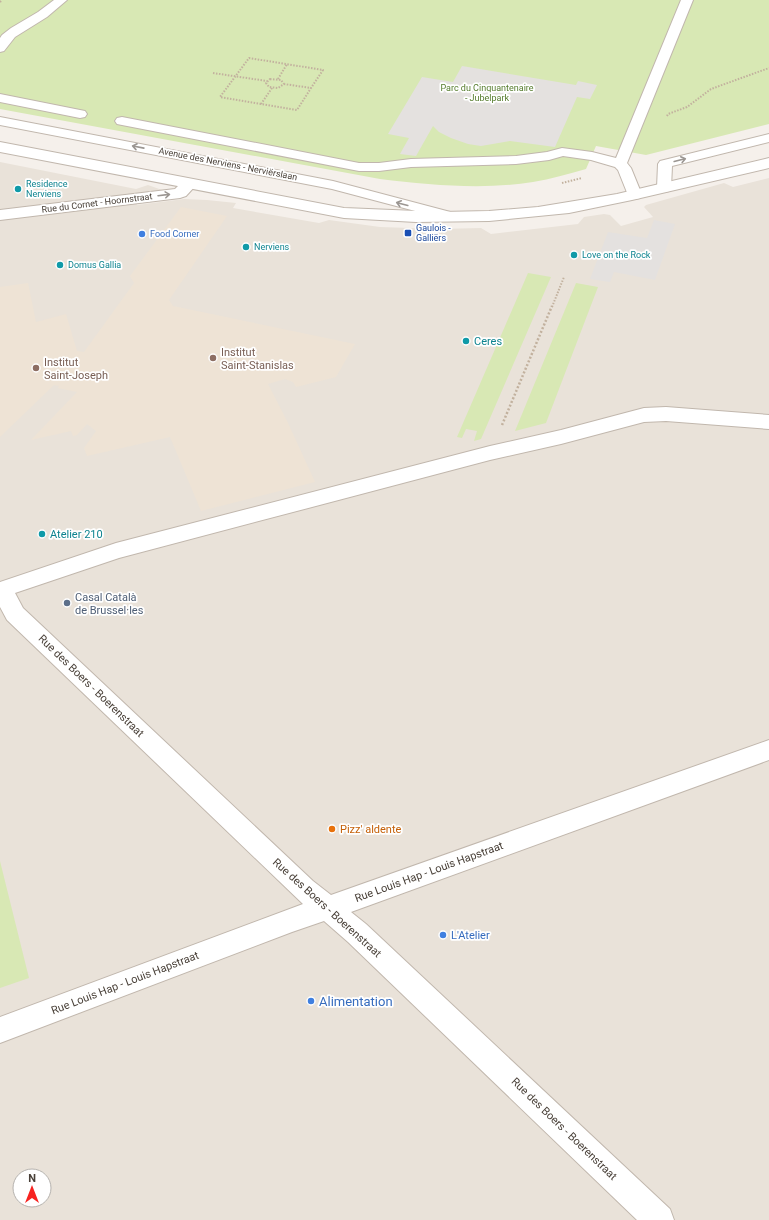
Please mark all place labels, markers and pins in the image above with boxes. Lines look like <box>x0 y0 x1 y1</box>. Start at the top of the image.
place label: Residence Nerviens <box>26 179 68 199</box>
marker: Residence Nerviens <box>13 184 23 194</box>
place label: Gaulois - Galliërs <box>416 223 451 243</box>
marker: Gaulois - Galliërs <box>403 228 413 238</box>
marker: Food Corner <box>137 229 147 239</box>
place label: Food Corner <box>150 229 199 239</box>
marker: Nerviens <box>241 242 251 252</box>
place label: Nerviens <box>254 242 290 252</box>
marker: Love on the Rock <box>569 250 579 260</box>
place label: Love on the Rock <box>582 250 651 260</box>
marker: Domus Gallia <box>55 260 65 270</box>
place label: Domus Gallia <box>68 260 121 270</box>
place label: Ceres <box>474 335 502 348</box>
marker: Ceres <box>461 336 471 346</box>
place label: Institut Saint-Stanislas <box>221 346 294 372</box>
marker: Institut Saint-Stanislas <box>208 353 218 363</box>
place label: Institut Saint-Joseph <box>44 356 108 382</box>
marker: Institut Saint-Joseph <box>31 363 41 373</box>
place label: Atelier 210 <box>50 528 103 541</box>
marker: Atelier 210 <box>37 529 47 539</box>
place label: Casal Català de Brussel·les <box>75 591 144 617</box>
marker: Casal Català de Brussel·les <box>62 598 72 608</box>
place label: Pizz' aldente <box>340 823 402 836</box>
marker: Pizz' aldente <box>327 824 337 834</box>
place label: L'Atelier <box>451 929 490 942</box>
marker: L'Atelier <box>438 930 448 940</box>
place label: Alimentation <box>319 994 393 1009</box>
marker: Alimentation <box>306 996 316 1006</box>

